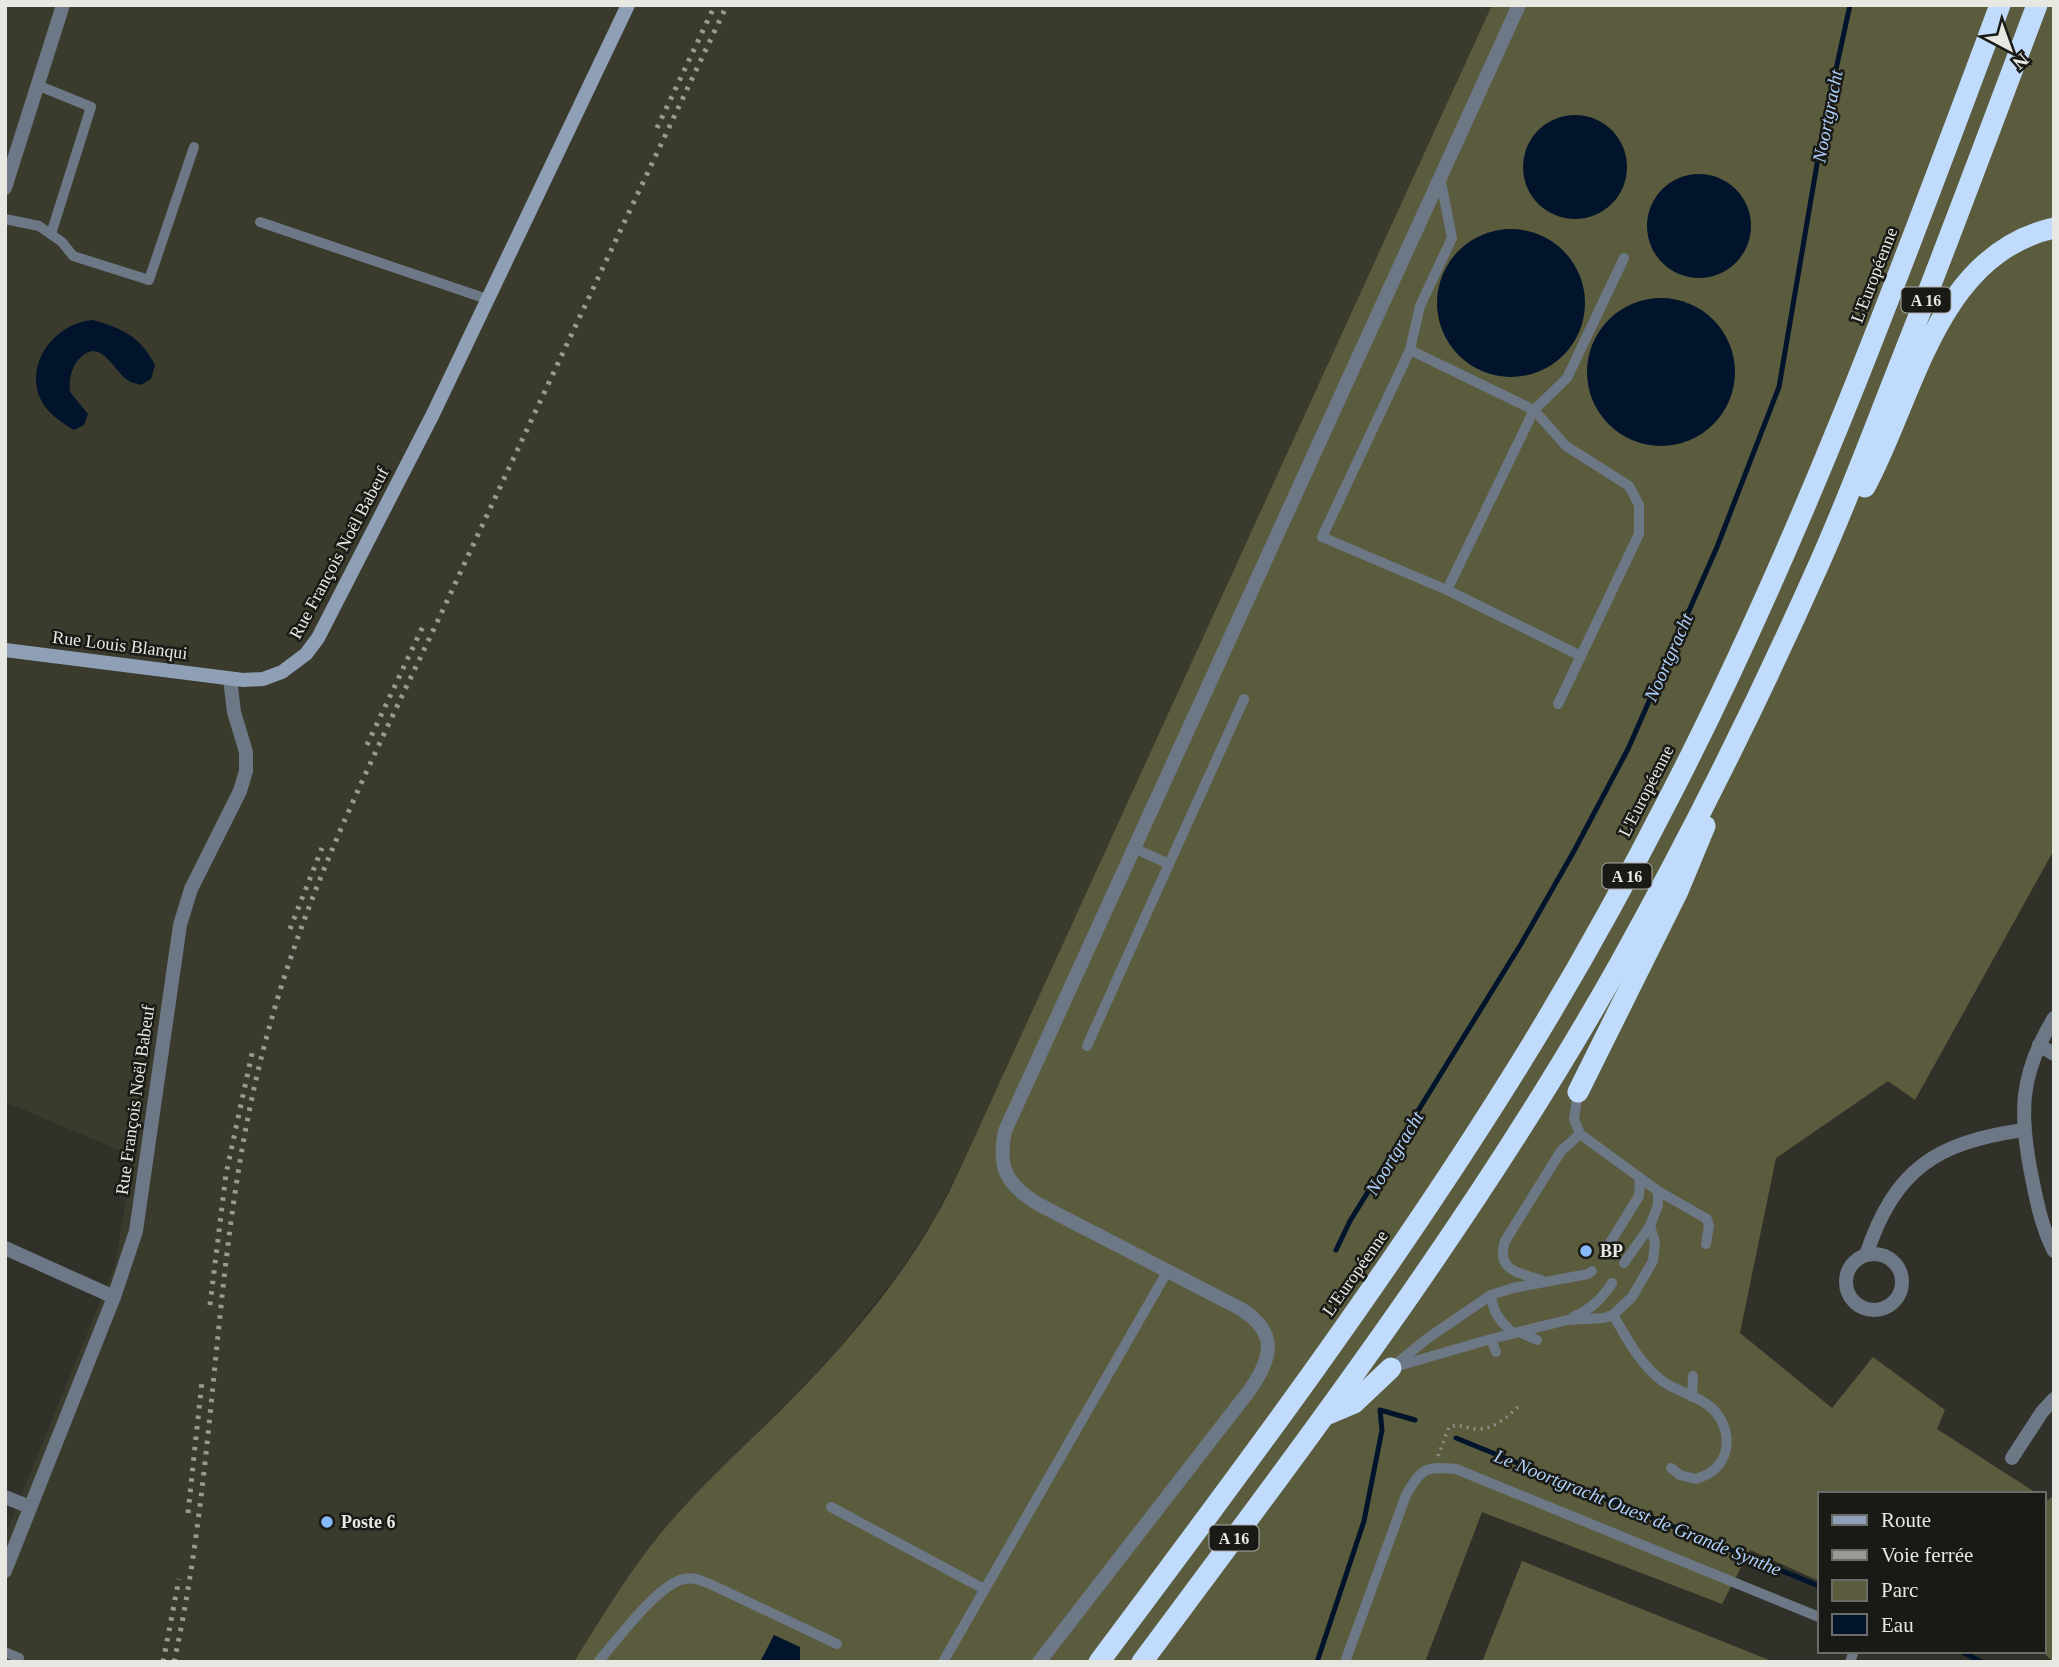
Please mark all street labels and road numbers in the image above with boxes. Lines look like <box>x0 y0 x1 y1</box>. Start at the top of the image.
street label: L'Européenne <box>1847 225 1901 325</box>
road number: A 16 <box>1902 288 1951 312</box>
street label: Rue François Noël Babeuf <box>285 464 393 642</box>
street label: Rue Louis Blanqui <box>51 627 189 663</box>
street label: L'Européenne <box>1614 742 1678 840</box>
road number: A 16 <box>1602 863 1652 888</box>
street label: Rue François Noël Babeuf <box>112 1004 158 1196</box>
street label: L'Européenne <box>1318 1226 1392 1320</box>
road number: A 16 <box>1210 1526 1258 1550</box>

